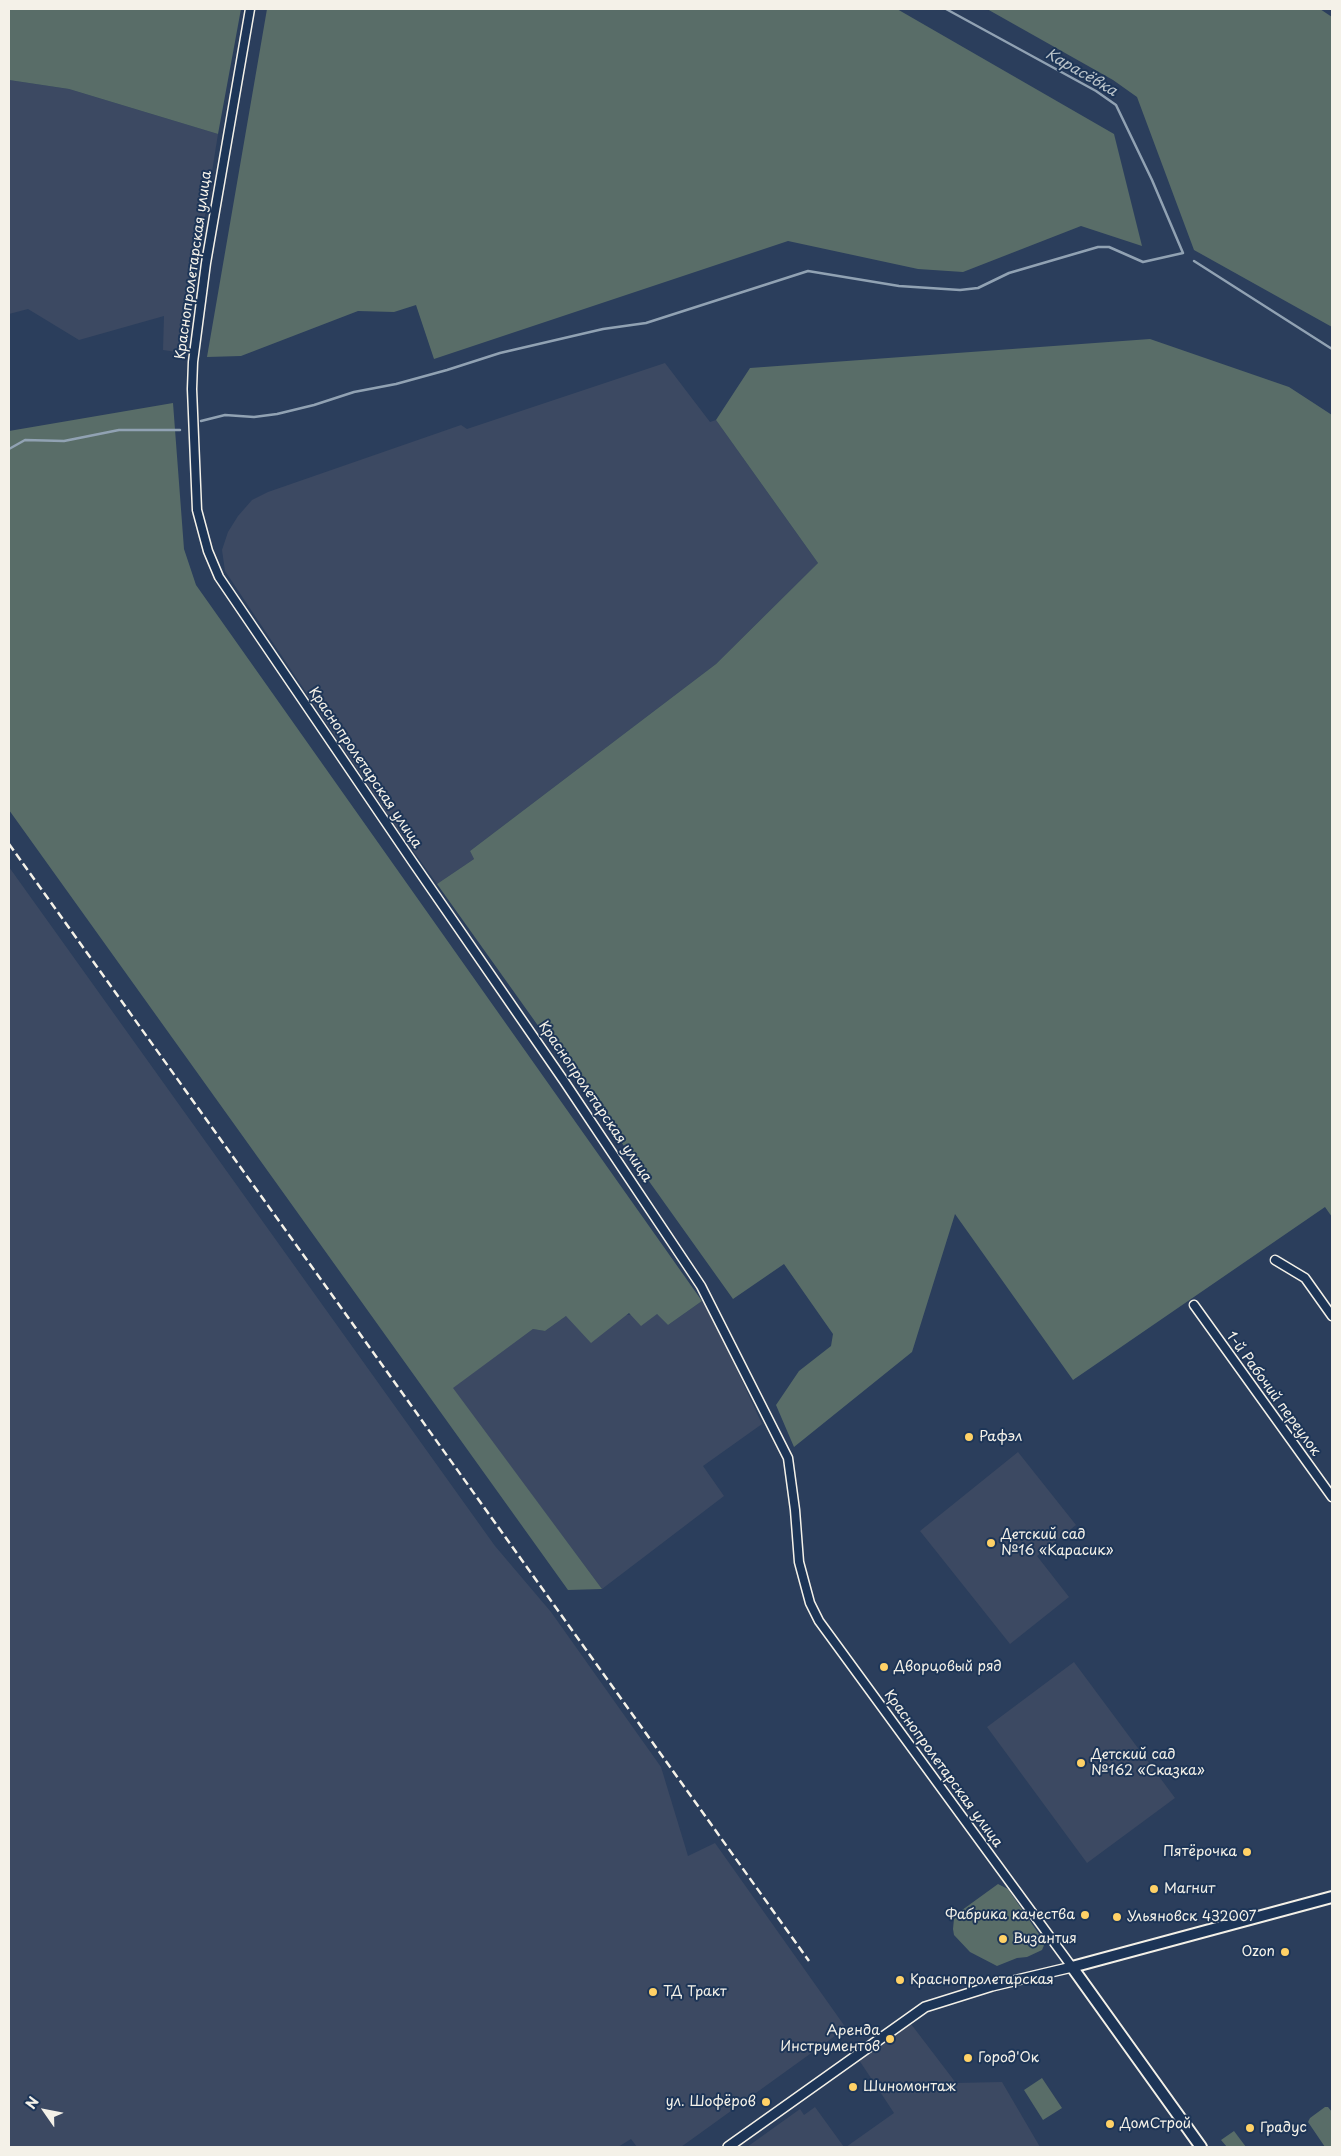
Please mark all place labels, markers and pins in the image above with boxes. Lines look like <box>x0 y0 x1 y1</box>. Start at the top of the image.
place label: Рафэл <box>979 1429 1022 1445</box>
marker: Рафэл <box>963 1431 975 1443</box>
place label: Детский сад №16 «Карасик» <box>1001 1527 1114 1560</box>
marker: Детский сад №16 «Карасик» <box>985 1537 997 1549</box>
place label: Дворцовый ряд <box>894 1659 1002 1675</box>
marker: Дворцовый ряд <box>878 1661 890 1673</box>
place label: Детский сад №162 «Сказка» <box>1091 1747 1205 1780</box>
marker: Детский сад №162 «Сказка» <box>1075 1757 1087 1769</box>
place label: Пятёрочка <box>1163 1844 1237 1860</box>
marker: Пятёрочка <box>1241 1846 1253 1858</box>
place label: Магнит <box>1164 1881 1215 1897</box>
marker: Магнит <box>1148 1883 1160 1895</box>
place label: Фабрика качества <box>945 1907 1075 1923</box>
marker: Фабрика качества <box>1079 1909 1091 1921</box>
place label: Ульяновск 432007 <box>1127 1909 1257 1925</box>
marker: Ульяновск 432007 <box>1111 1911 1123 1923</box>
place label: Византия <box>1013 1931 1077 1947</box>
marker: Византия <box>997 1933 1009 1945</box>
place label: Ozon <box>1242 1944 1275 1960</box>
marker: Ozon <box>1279 1946 1291 1958</box>
place label: Краснопролетарская <box>910 1972 1054 1988</box>
marker: Краснопролетарская <box>894 1974 906 1986</box>
place label: ТД Тракт <box>663 1984 727 2000</box>
marker: ТД Тракт <box>647 1986 659 1998</box>
place label: Аренда Инструментов <box>780 2023 880 2056</box>
marker: Аренда Инструментов <box>884 2033 896 2045</box>
place label: Город'Ок <box>978 2050 1039 2066</box>
marker: Город'Ок <box>962 2052 974 2064</box>
place label: Шиномонтаж <box>863 2079 956 2095</box>
marker: Шиномонтаж <box>847 2081 859 2093</box>
place label: ул. Шофёров <box>666 2094 756 2110</box>
marker: ул. Шофёров <box>760 2096 772 2108</box>
place label: ДомСтрой <box>1120 2116 1191 2132</box>
marker: ДомСтрой <box>1104 2118 1116 2130</box>
place label: Градус <box>1260 2120 1307 2136</box>
marker: Градус <box>1244 2122 1256 2134</box>

